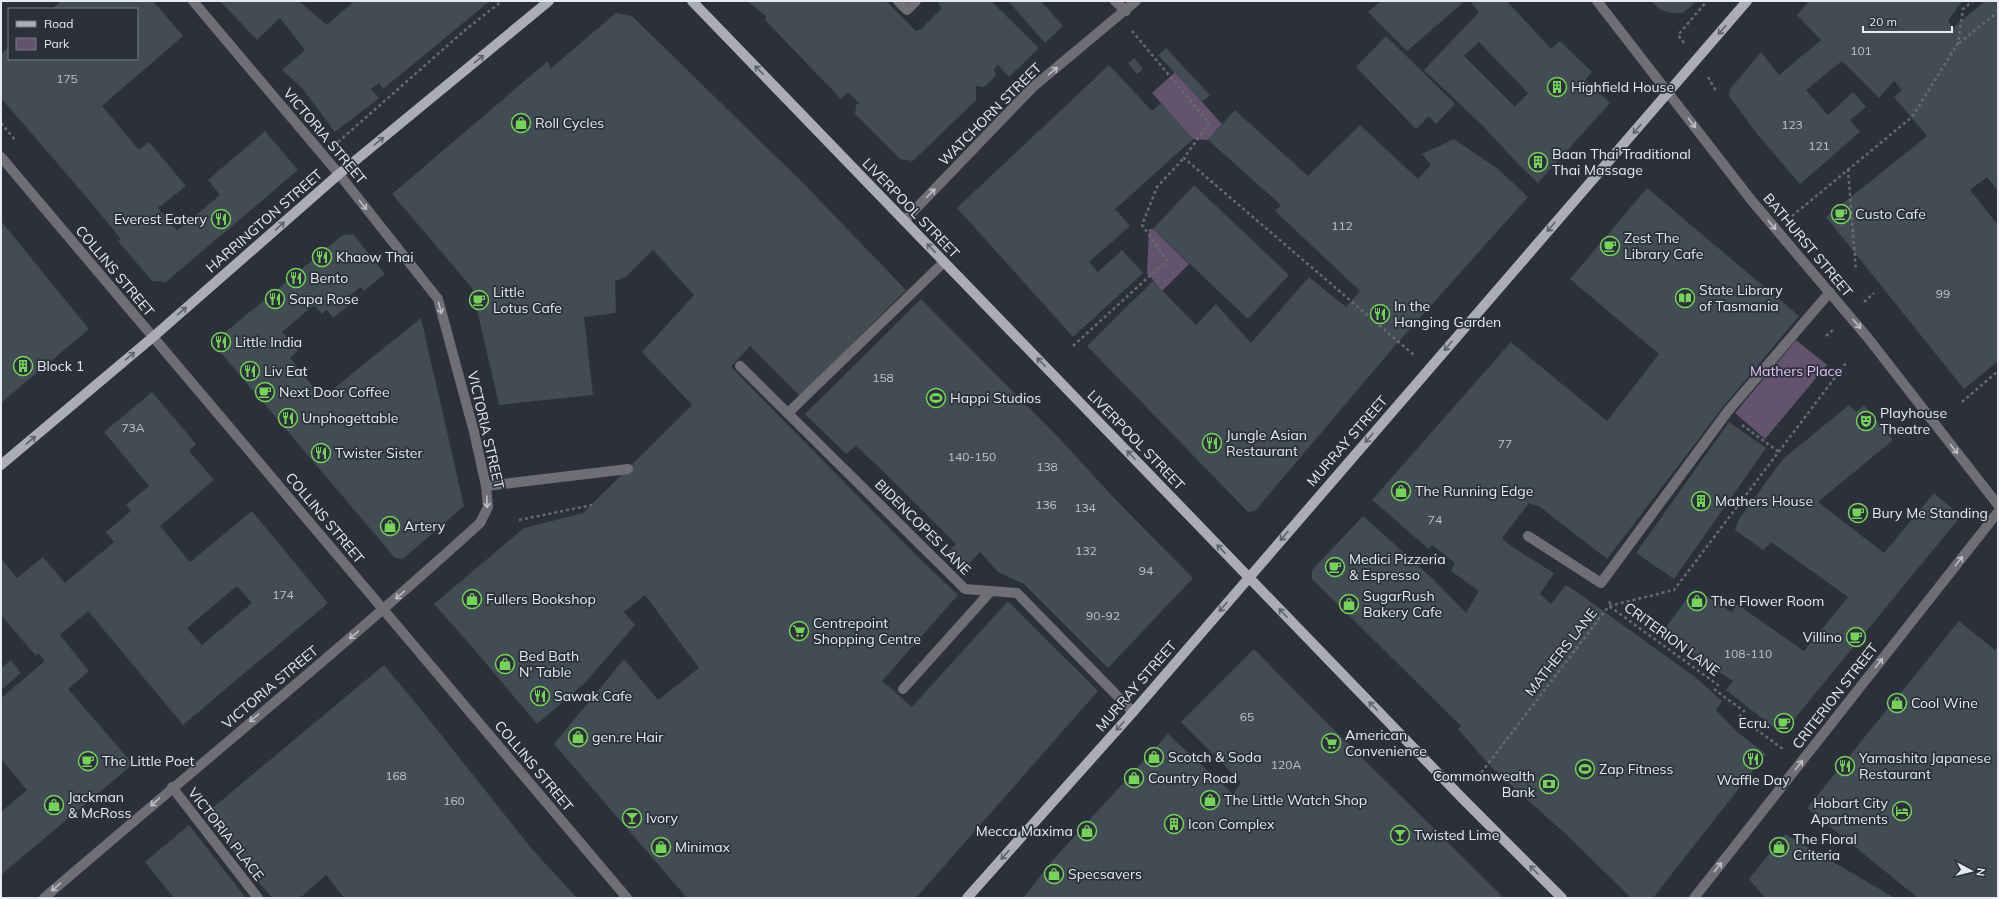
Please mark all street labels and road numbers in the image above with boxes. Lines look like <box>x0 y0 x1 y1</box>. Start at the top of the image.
street label: WATCHORN STREET <box>935 58 1046 169</box>
street label: VICTORIA STREET <box>279 84 371 188</box>
street label: LIVERPOOL STREET <box>859 154 964 262</box>
street label: HARRINGTON STREET <box>202 165 326 277</box>
street label: BATHURST STREET <box>1759 190 1857 301</box>
street label: COLLINS STREET <box>72 222 159 321</box>
street label: VICTORIA STREET <box>464 369 508 491</box>
street label: LIVERPOOL STREET <box>1084 386 1189 494</box>
street label: MURRAY STREET <box>1303 392 1392 490</box>
street label: COLLINS STREET <box>282 469 369 568</box>
street label: BIDENCOPES LANE <box>871 475 975 579</box>
street label: CRITERION LANE <box>1621 598 1723 680</box>
street label: MATHERS LANE <box>1521 604 1601 700</box>
street label: MURRAY STREET <box>1092 637 1181 735</box>
street label: CRITERION STREET <box>1788 639 1882 752</box>
street label: VICTORIA STREET <box>218 641 322 733</box>
street label: COLLINS STREET <box>491 717 578 816</box>
street label: VICTORIA PLACE <box>184 784 268 884</box>

